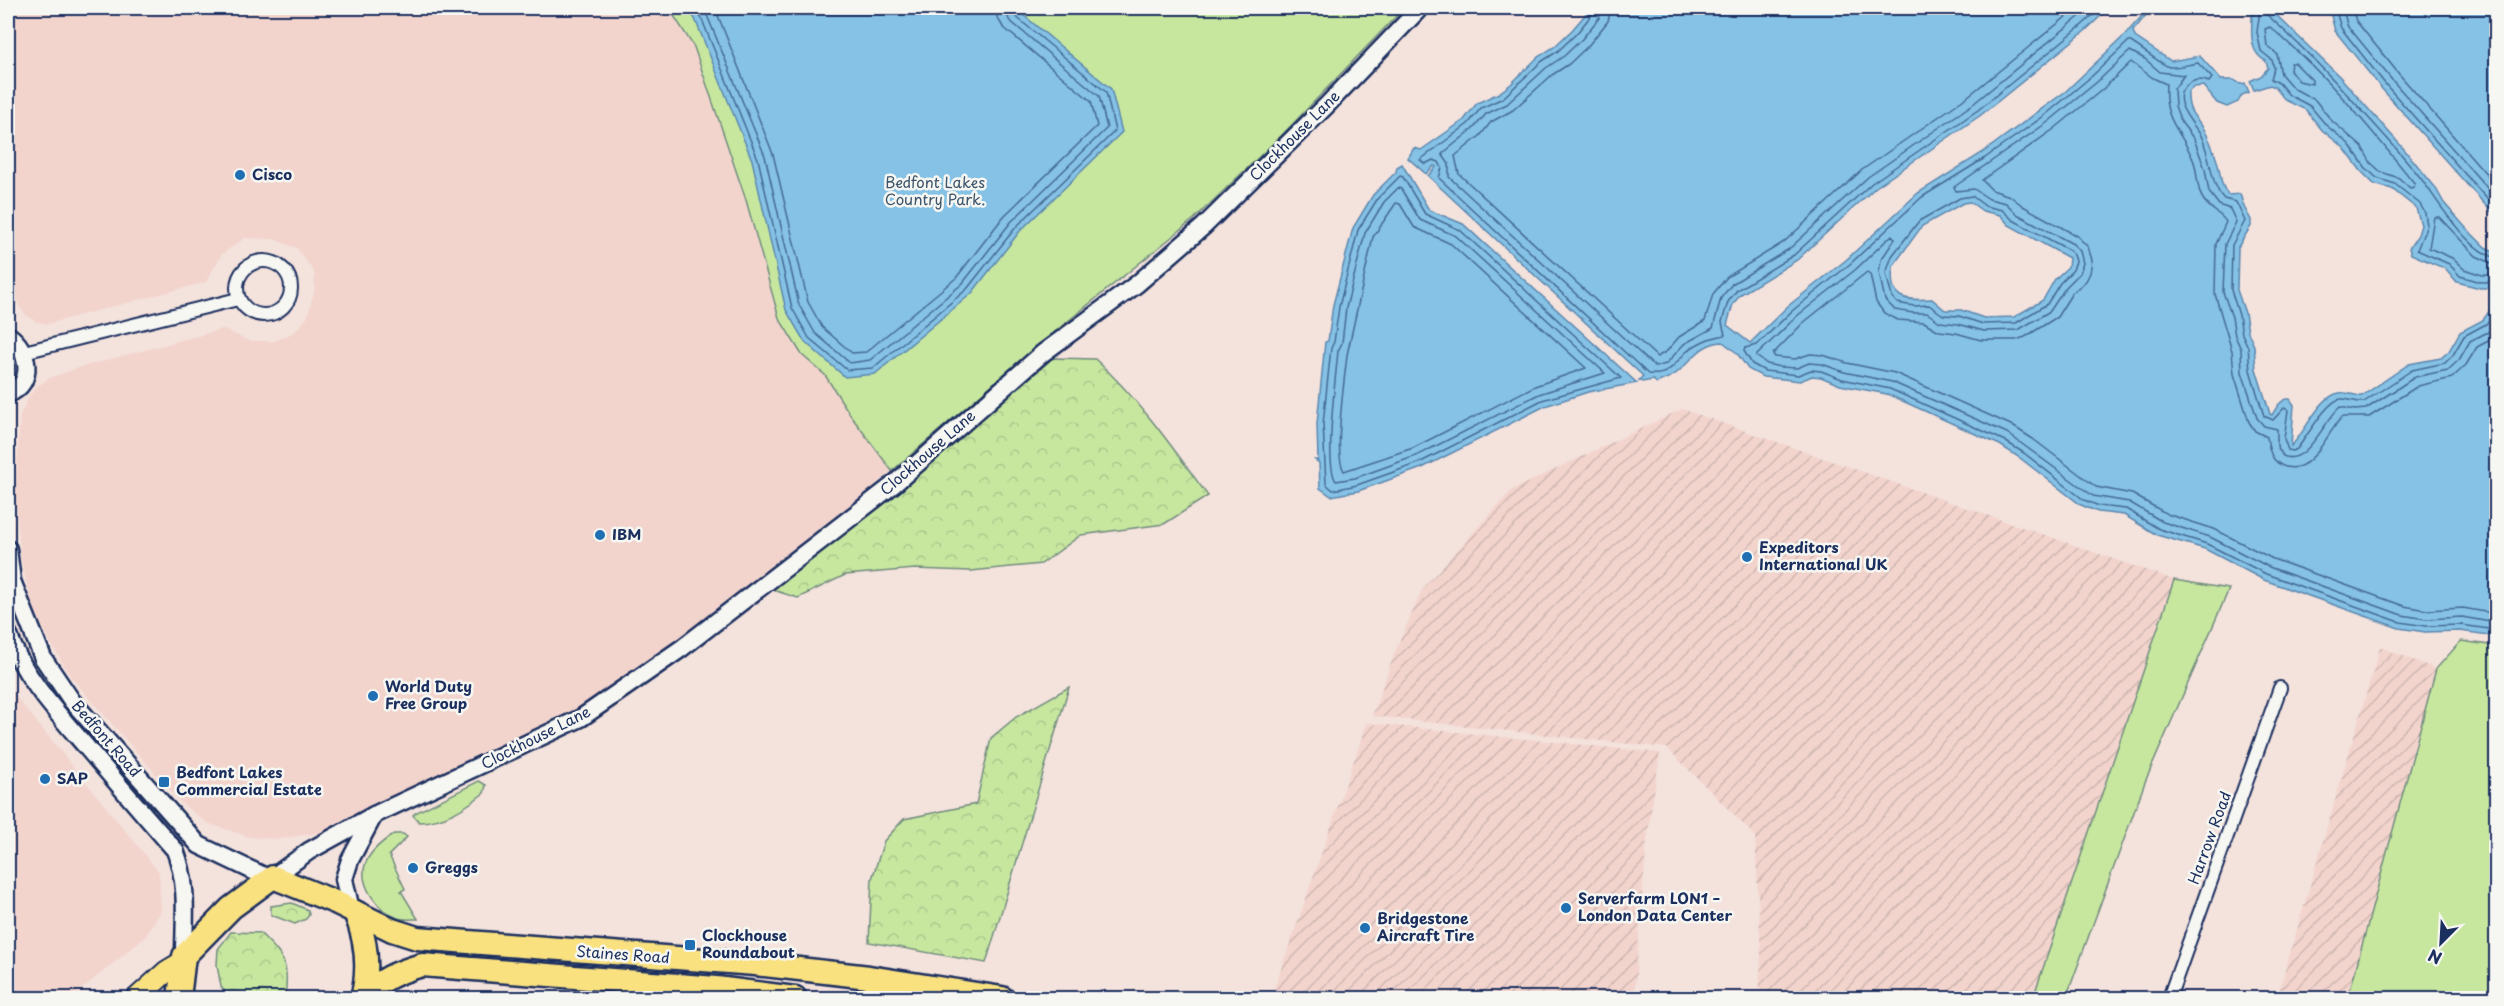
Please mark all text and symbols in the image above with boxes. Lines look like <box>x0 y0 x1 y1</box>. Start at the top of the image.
street label: Clockhouse Lane <box>1243 84 1345 186</box>
place label: Cisco <box>252 162 292 185</box>
marker: Cisco <box>233 168 247 182</box>
park label: Bedfont Lakes Country Park. <box>885 170 985 210</box>
street label: Clockhouse Lane <box>874 404 980 500</box>
place label: IBM <box>612 522 641 545</box>
marker: IBM <box>593 528 607 542</box>
place label: Expeditors International UK <box>1759 535 1887 575</box>
marker: Expeditors International UK <box>1740 550 1754 564</box>
place label: World Duty Free Group <box>385 674 472 714</box>
marker: World Duty Free Group <box>366 689 380 703</box>
street label: Bedfont Road <box>67 694 147 782</box>
street label: Clockhouse Lane <box>477 699 594 774</box>
place label: Bedfont Lakes Commercial Estate <box>176 760 322 800</box>
place label: SAP <box>57 766 88 789</box>
marker: SAP <box>38 772 52 786</box>
marker: Bedfont Lakes Commercial Estate <box>157 775 171 789</box>
street label: Harrow Road <box>2181 788 2236 887</box>
place label: Greggs <box>425 855 478 878</box>
marker: Greggs <box>406 861 420 875</box>
place label: Serverfarm LON1 – London Data Center <box>1578 886 1732 926</box>
marker: Serverfarm LON1 – London Data Center <box>1559 901 1573 915</box>
place label: Bridgestone Aircraft Tire <box>1377 906 1474 946</box>
north arrow <box>2411 913 2471 973</box>
marker: Bridgestone Aircraft Tire <box>1358 921 1372 935</box>
place label: Clockhouse Roundabout <box>702 923 795 963</box>
marker: Clockhouse Roundabout <box>683 938 697 952</box>
street label: Staines Road <box>576 939 671 968</box>
text: N <box>2424 944 2445 971</box>

